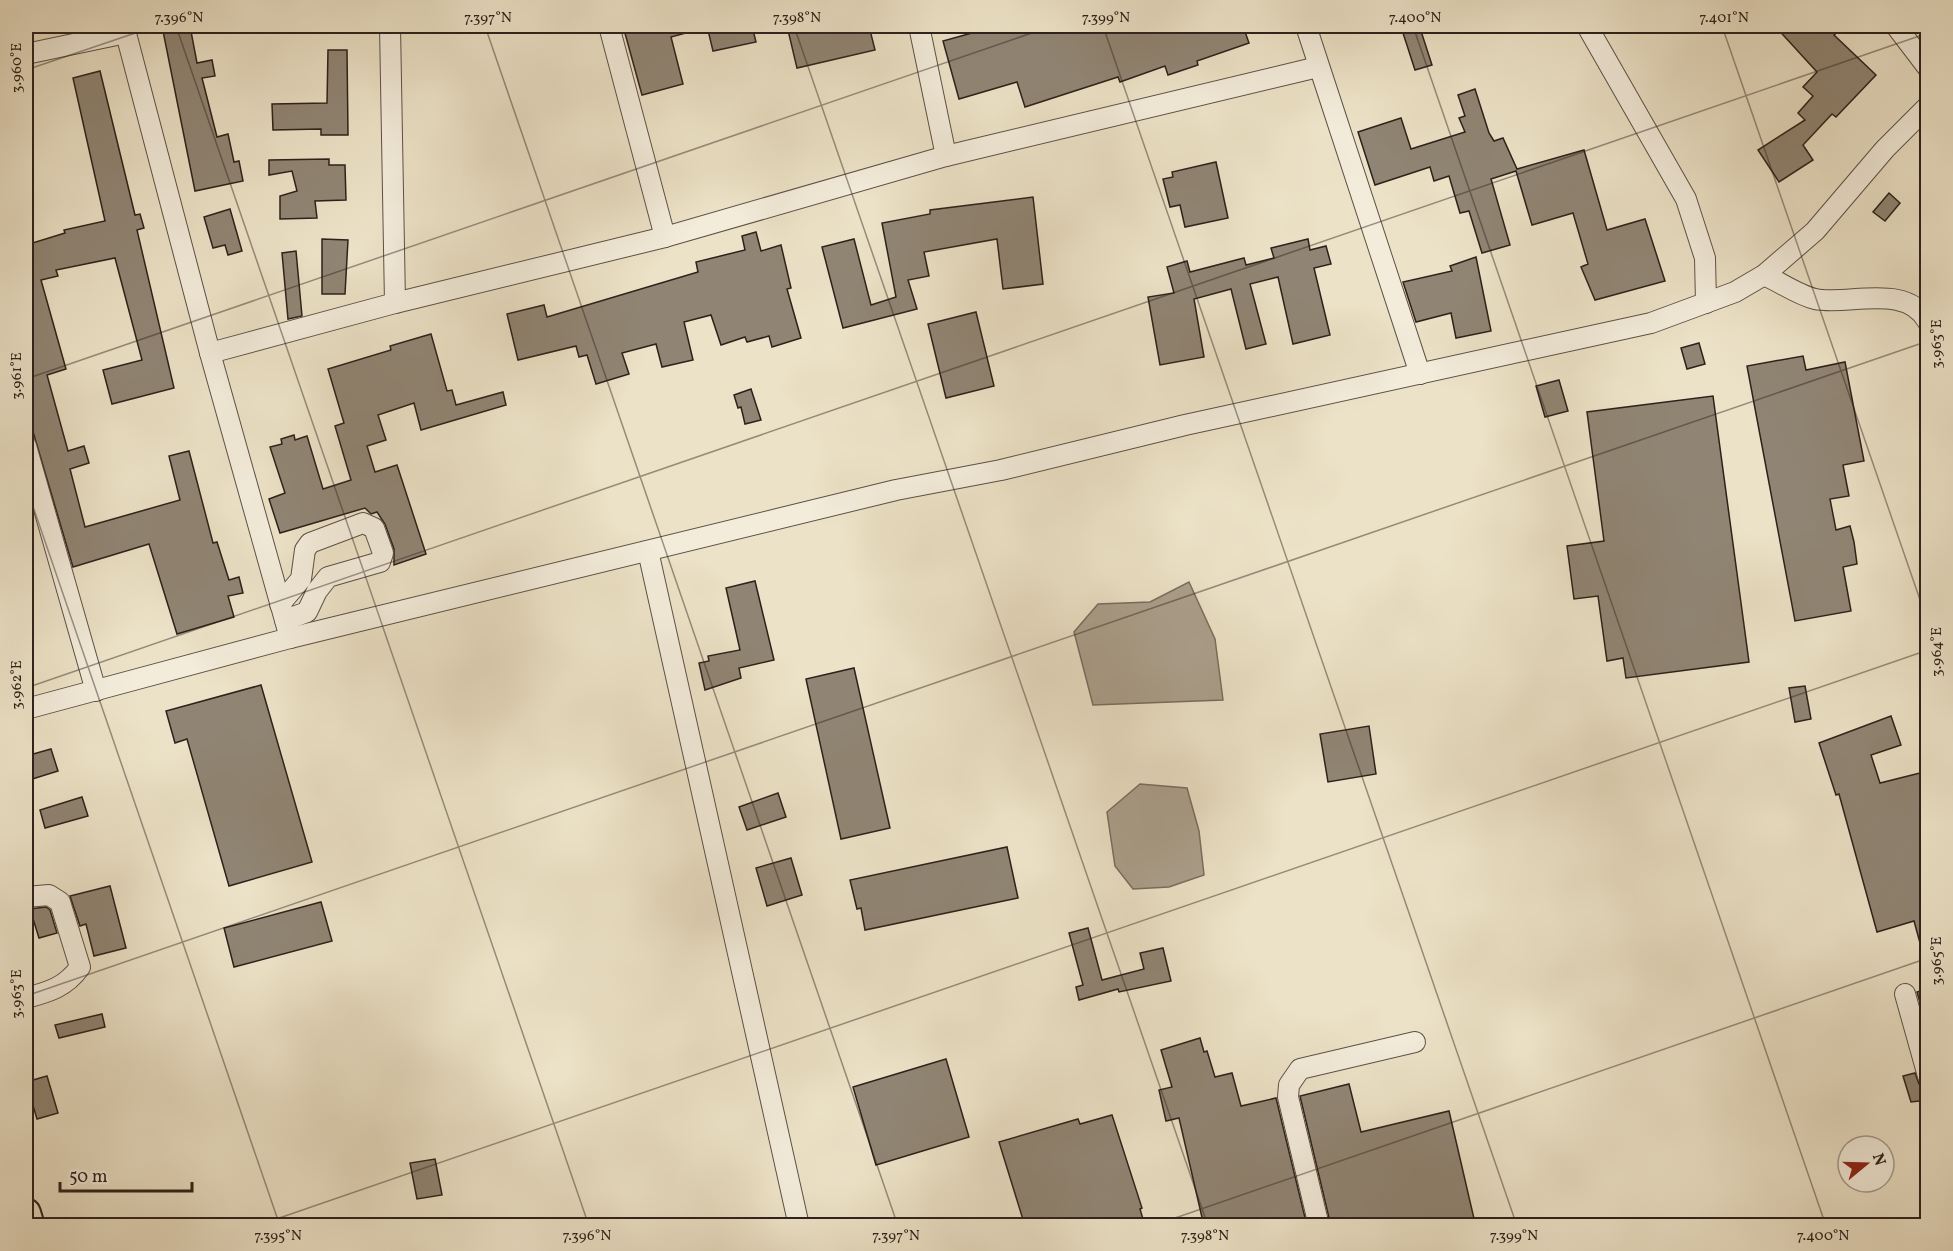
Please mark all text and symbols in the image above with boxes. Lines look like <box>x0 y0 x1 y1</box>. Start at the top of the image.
text: 7.396°N <box>155 8 203 29</box>
text: 7.397°N <box>464 8 512 29</box>
text: 7.398°N <box>773 8 821 29</box>
text: 7.399°N <box>1082 8 1130 29</box>
text: 7.400°N <box>1389 8 1441 29</box>
text: 7.401°N <box>1699 8 1749 29</box>
text: 3.960°E <box>7 43 28 93</box>
text: 3.963°E <box>1927 319 1948 369</box>
text: 3.961°E <box>7 352 28 400</box>
text: 3.964°E <box>1927 627 1948 677</box>
text: 3.962°E <box>7 660 28 710</box>
text: 3.965°E <box>1927 936 1948 986</box>
text: 3.963°E <box>7 969 28 1019</box>
north arrow <box>1836 1134 1896 1194</box>
text: N <box>1866 1151 1891 1169</box>
scale bar <box>60 1155 192 1193</box>
text: 50 m <box>69 1165 108 1190</box>
text: 7.395°N <box>254 1226 302 1247</box>
text: 7.396°N <box>563 1226 611 1247</box>
text: 7.397°N <box>872 1226 920 1247</box>
text: 7.398°N <box>1181 1226 1229 1247</box>
text: 7.399°N <box>1490 1226 1538 1247</box>
text: 7.400°N <box>1797 1226 1849 1247</box>

